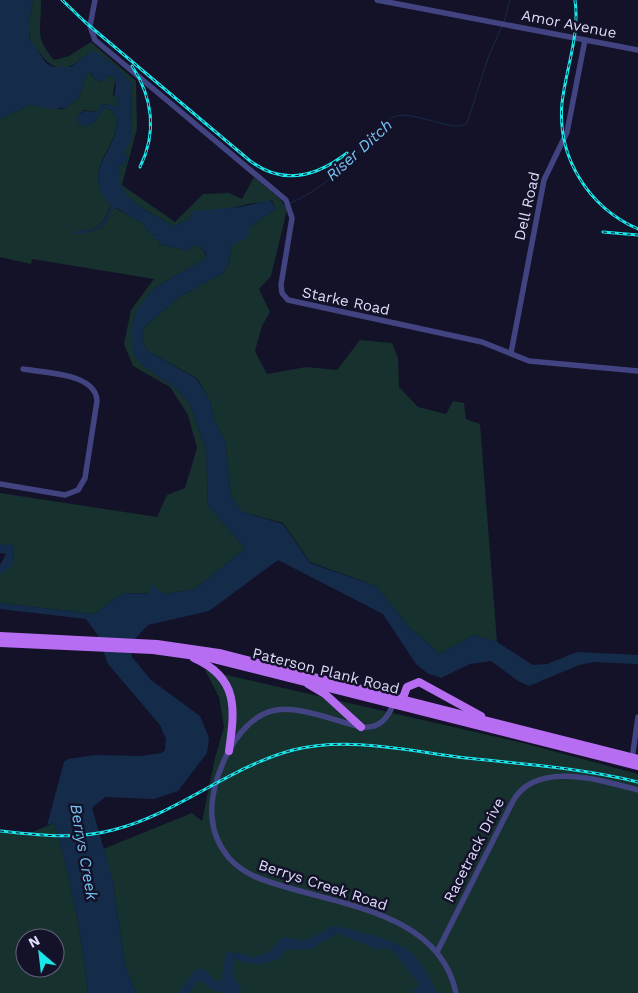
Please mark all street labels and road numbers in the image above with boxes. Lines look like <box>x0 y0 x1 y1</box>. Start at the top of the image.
street label: Amor Avenue <box>520 6 618 42</box>
street label: Dell Road <box>510 170 544 242</box>
street label: Starke Road <box>301 283 391 319</box>
street label: Paterson Plank Road <box>251 644 401 698</box>
street label: Racetrack Drive <box>440 795 508 905</box>
street label: Berrys Creek Road <box>256 856 390 914</box>

